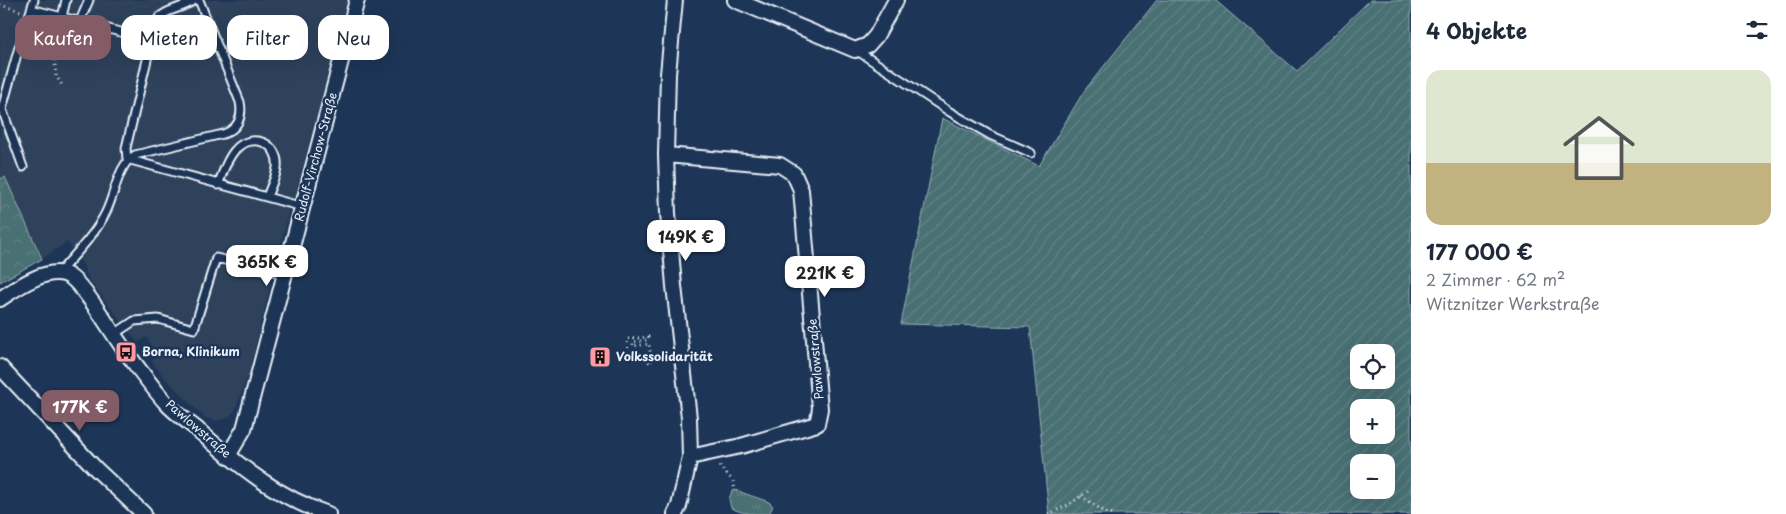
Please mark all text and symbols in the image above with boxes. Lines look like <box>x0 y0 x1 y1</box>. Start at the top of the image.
text: 4 Objekte <box>1426 14 1527 46</box>
chip: Kaufen <box>15 15 111 60</box>
chip: Mieten <box>121 15 217 60</box>
chip: Filter <box>227 15 308 60</box>
chip: Neu <box>318 15 389 60</box>
icon: filters <box>1743 16 1771 44</box>
street label: Rudolf-Virchow-Straße <box>289 90 341 223</box>
icon: home <box>1554 103 1644 193</box>
pin: 149K € <box>645 220 727 262</box>
text: 149K € <box>658 224 714 248</box>
text: 177 000 € <box>1426 235 1533 267</box>
pin: 365K € <box>226 244 308 287</box>
text: 365K € <box>237 249 297 273</box>
pin: 221K € <box>784 256 866 298</box>
text: 221K € <box>796 260 854 284</box>
text: 2 Zimmer · 62 m² <box>1426 267 1565 291</box>
text: Witznitzer Werkstraße <box>1426 291 1599 315</box>
street label: Pawlowstraße <box>803 318 828 400</box>
bus stop icon: Borna, Klinikum <box>114 340 138 364</box>
place label: Borna, Klinikum <box>142 342 240 360</box>
map controls <box>1350 344 1395 499</box>
button: locate <box>1350 344 1395 389</box>
building icon: Volkssolidarität <box>588 345 612 369</box>
place label: Volkssolidarität <box>616 347 713 365</box>
pin: 177K € <box>39 390 121 432</box>
text: 177K € <box>52 394 108 418</box>
street label: Pawlowstraße <box>162 395 235 462</box>
button: + <box>1350 399 1395 444</box>
button: − <box>1350 454 1395 499</box>

